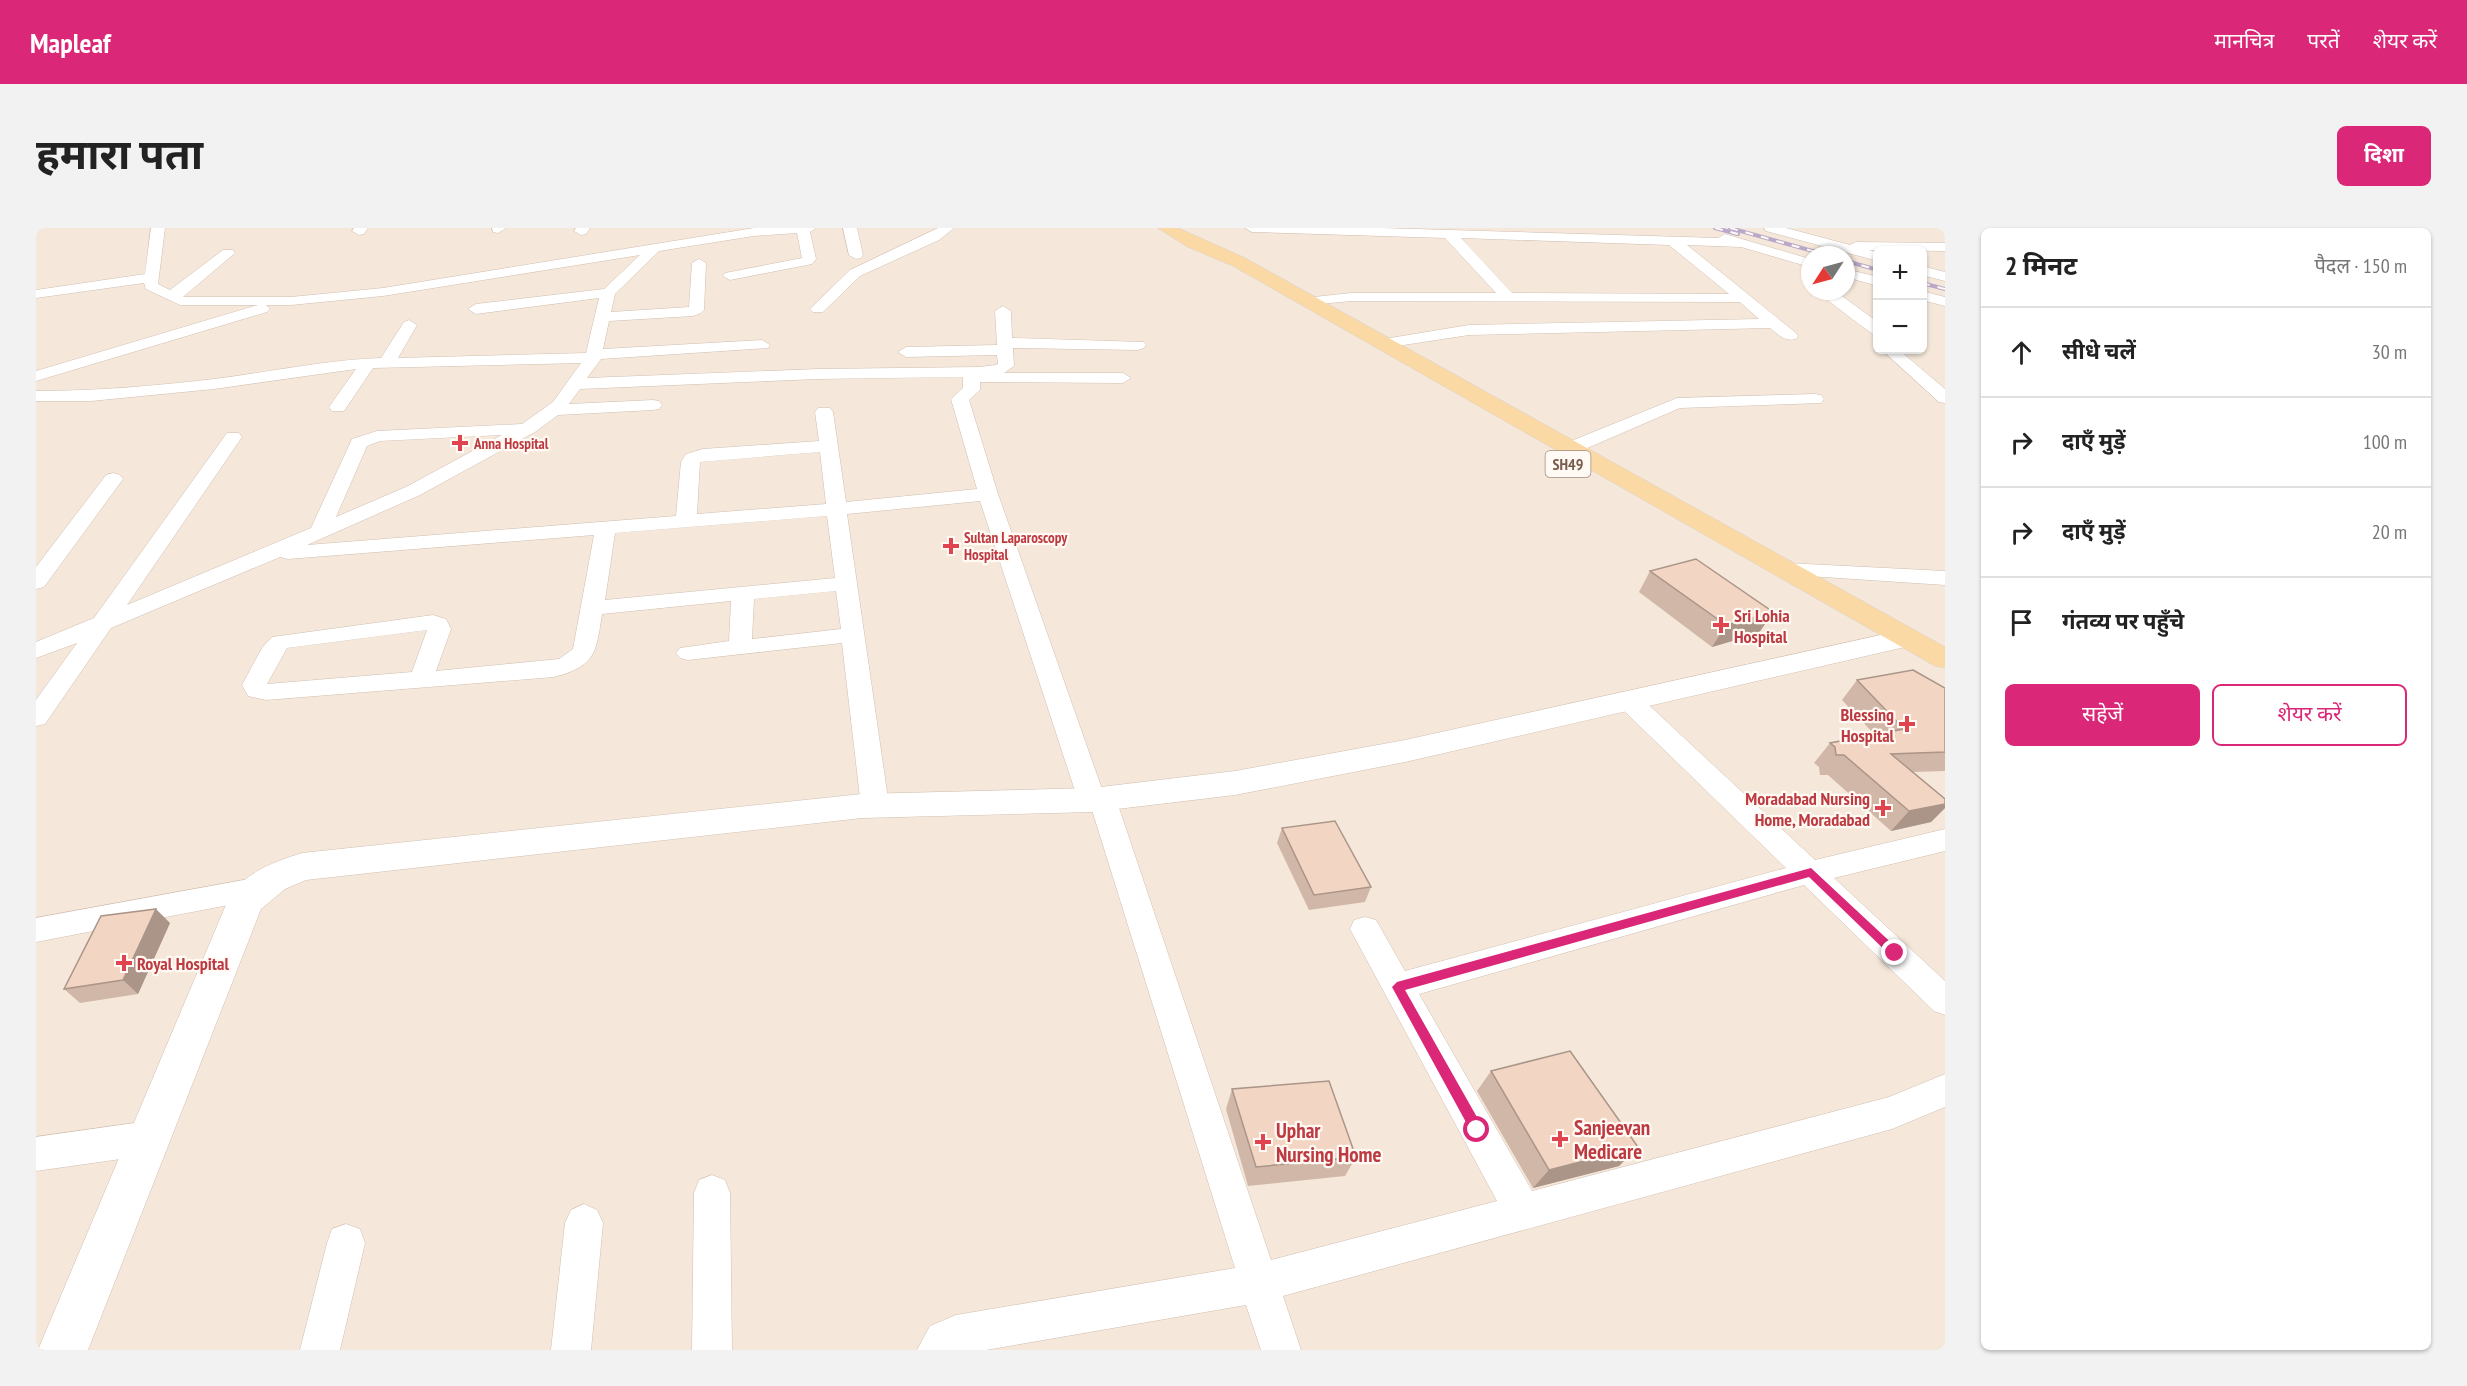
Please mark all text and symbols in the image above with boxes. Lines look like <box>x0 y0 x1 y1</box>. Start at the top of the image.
text: Mapleaf <box>30 24 111 61</box>
text: मानचित्र <box>2214 27 2274 54</box>
text: परतें <box>2307 27 2340 54</box>
text: शेयर करें <box>2373 27 2437 54</box>
text: हमारा पता <box>36 126 203 181</box>
button: दिशा <box>2337 126 2431 186</box>
north arrow <box>1801 246 1855 300</box>
map controls <box>1873 246 1927 354</box>
button: + <box>1873 246 1927 300</box>
text: 2 मिनट <box>2005 249 2077 282</box>
text: पैदल · 150 m <box>2314 253 2407 279</box>
button: − <box>1873 300 1927 354</box>
icon: ahead <box>2005 336 2038 369</box>
text: सीधे चलें <box>2062 337 2136 365</box>
text: 30 m <box>2372 339 2407 365</box>
icon: right <box>2005 426 2038 459</box>
text: दाएँ मुड़ें <box>2062 427 2126 455</box>
text: 100 m <box>2363 429 2407 455</box>
marker: Anna Hospital <box>451 434 469 452</box>
place label: Anna Hospital <box>473 434 549 453</box>
road number: SH49 <box>1546 451 1591 477</box>
icon: right <box>2005 516 2038 549</box>
text: दाएँ मुड़ें <box>2062 517 2126 545</box>
text: 20 m <box>2372 519 2407 545</box>
place label: Sultan Laparoscopy Hospital <box>964 528 1068 564</box>
marker: Sultan Laparoscopy Hospital <box>942 537 960 555</box>
place label: Sri Lohia Hospital <box>1734 604 1790 648</box>
icon: arrive <box>2005 606 2038 639</box>
text: गंतव्य पर पहुँचे <box>2062 607 2184 635</box>
marker: Sri Lohia Hospital <box>1712 616 1730 634</box>
button: सहेजें <box>2005 684 2200 746</box>
button: शेयर करें <box>2212 684 2407 746</box>
place label: Blessing Hospital <box>1840 703 1895 747</box>
marker: Blessing Hospital <box>1898 715 1916 733</box>
place label: Moradabad Nursing Home, Moradabad <box>1745 787 1870 831</box>
marker: Moradabad Nursing Home, Moradabad <box>1874 799 1892 817</box>
route end <box>1881 939 1907 965</box>
place label: Royal Hospital <box>137 952 230 975</box>
marker: Royal Hospital <box>115 954 133 972</box>
place label: Sanjeevan Medicare <box>1574 1114 1650 1165</box>
route start <box>1463 1116 1489 1142</box>
place label: Uphar Nursing Home <box>1276 1117 1381 1168</box>
marker: Sanjeevan Medicare <box>1551 1130 1569 1148</box>
marker: Uphar Nursing Home <box>1254 1133 1272 1151</box>

